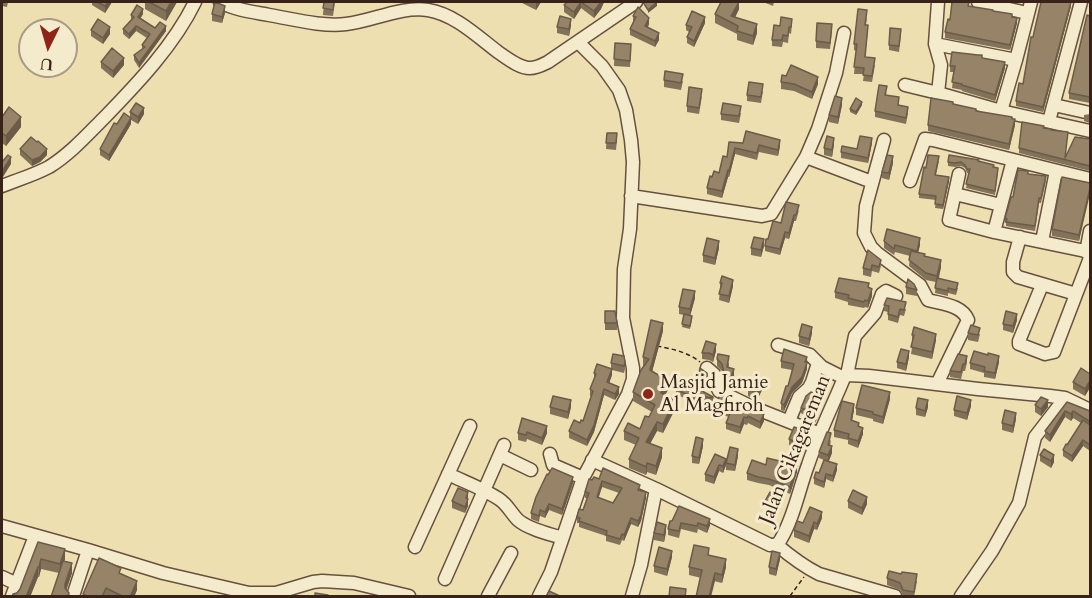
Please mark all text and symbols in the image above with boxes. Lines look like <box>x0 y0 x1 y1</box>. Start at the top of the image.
north arrow <box>18 18 78 78</box>
text: U <box>39 52 54 75</box>
place label: Masjid Jamie Al Magfiroh <box>660 371 768 418</box>
street label: Jalan Cikagareman <box>755 372 837 528</box>
marker: Masjid Jamie Al Magfiroh <box>641 387 655 401</box>

